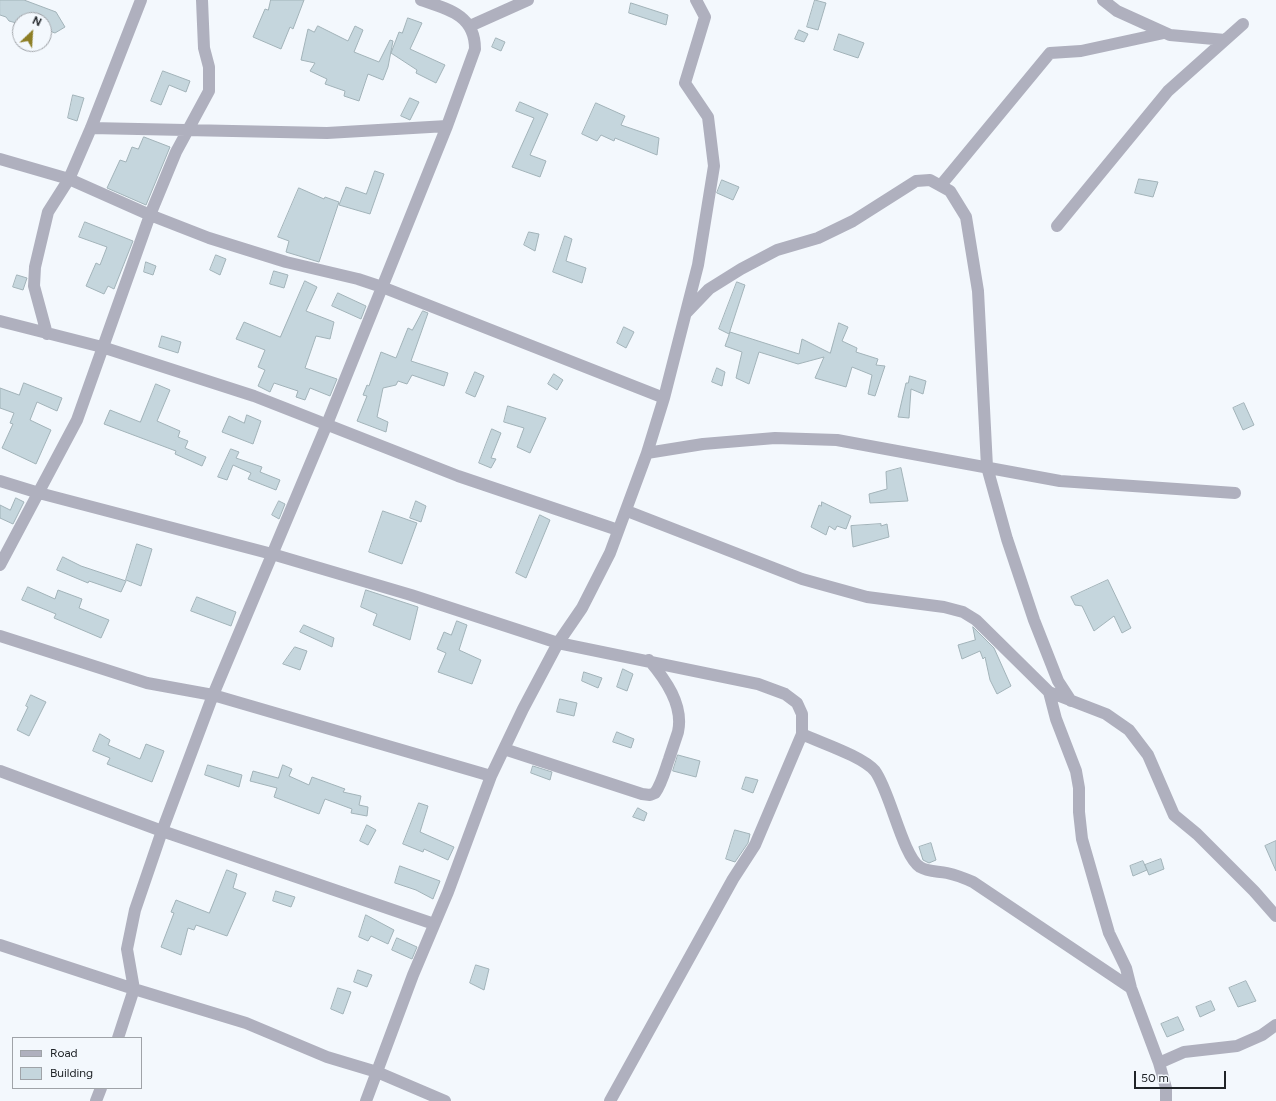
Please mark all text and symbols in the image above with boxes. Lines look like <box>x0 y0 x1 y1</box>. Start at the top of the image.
north arrow <box>12 12 52 52</box>
text: N <box>30 14 43 29</box>
legend <box>12 1037 142 1089</box>
text: Road <box>50 1046 78 1060</box>
scale bar <box>1136 1063 1228 1089</box>
text: Building <box>50 1066 93 1080</box>
text: 50 m <box>1141 1071 1169 1085</box>

